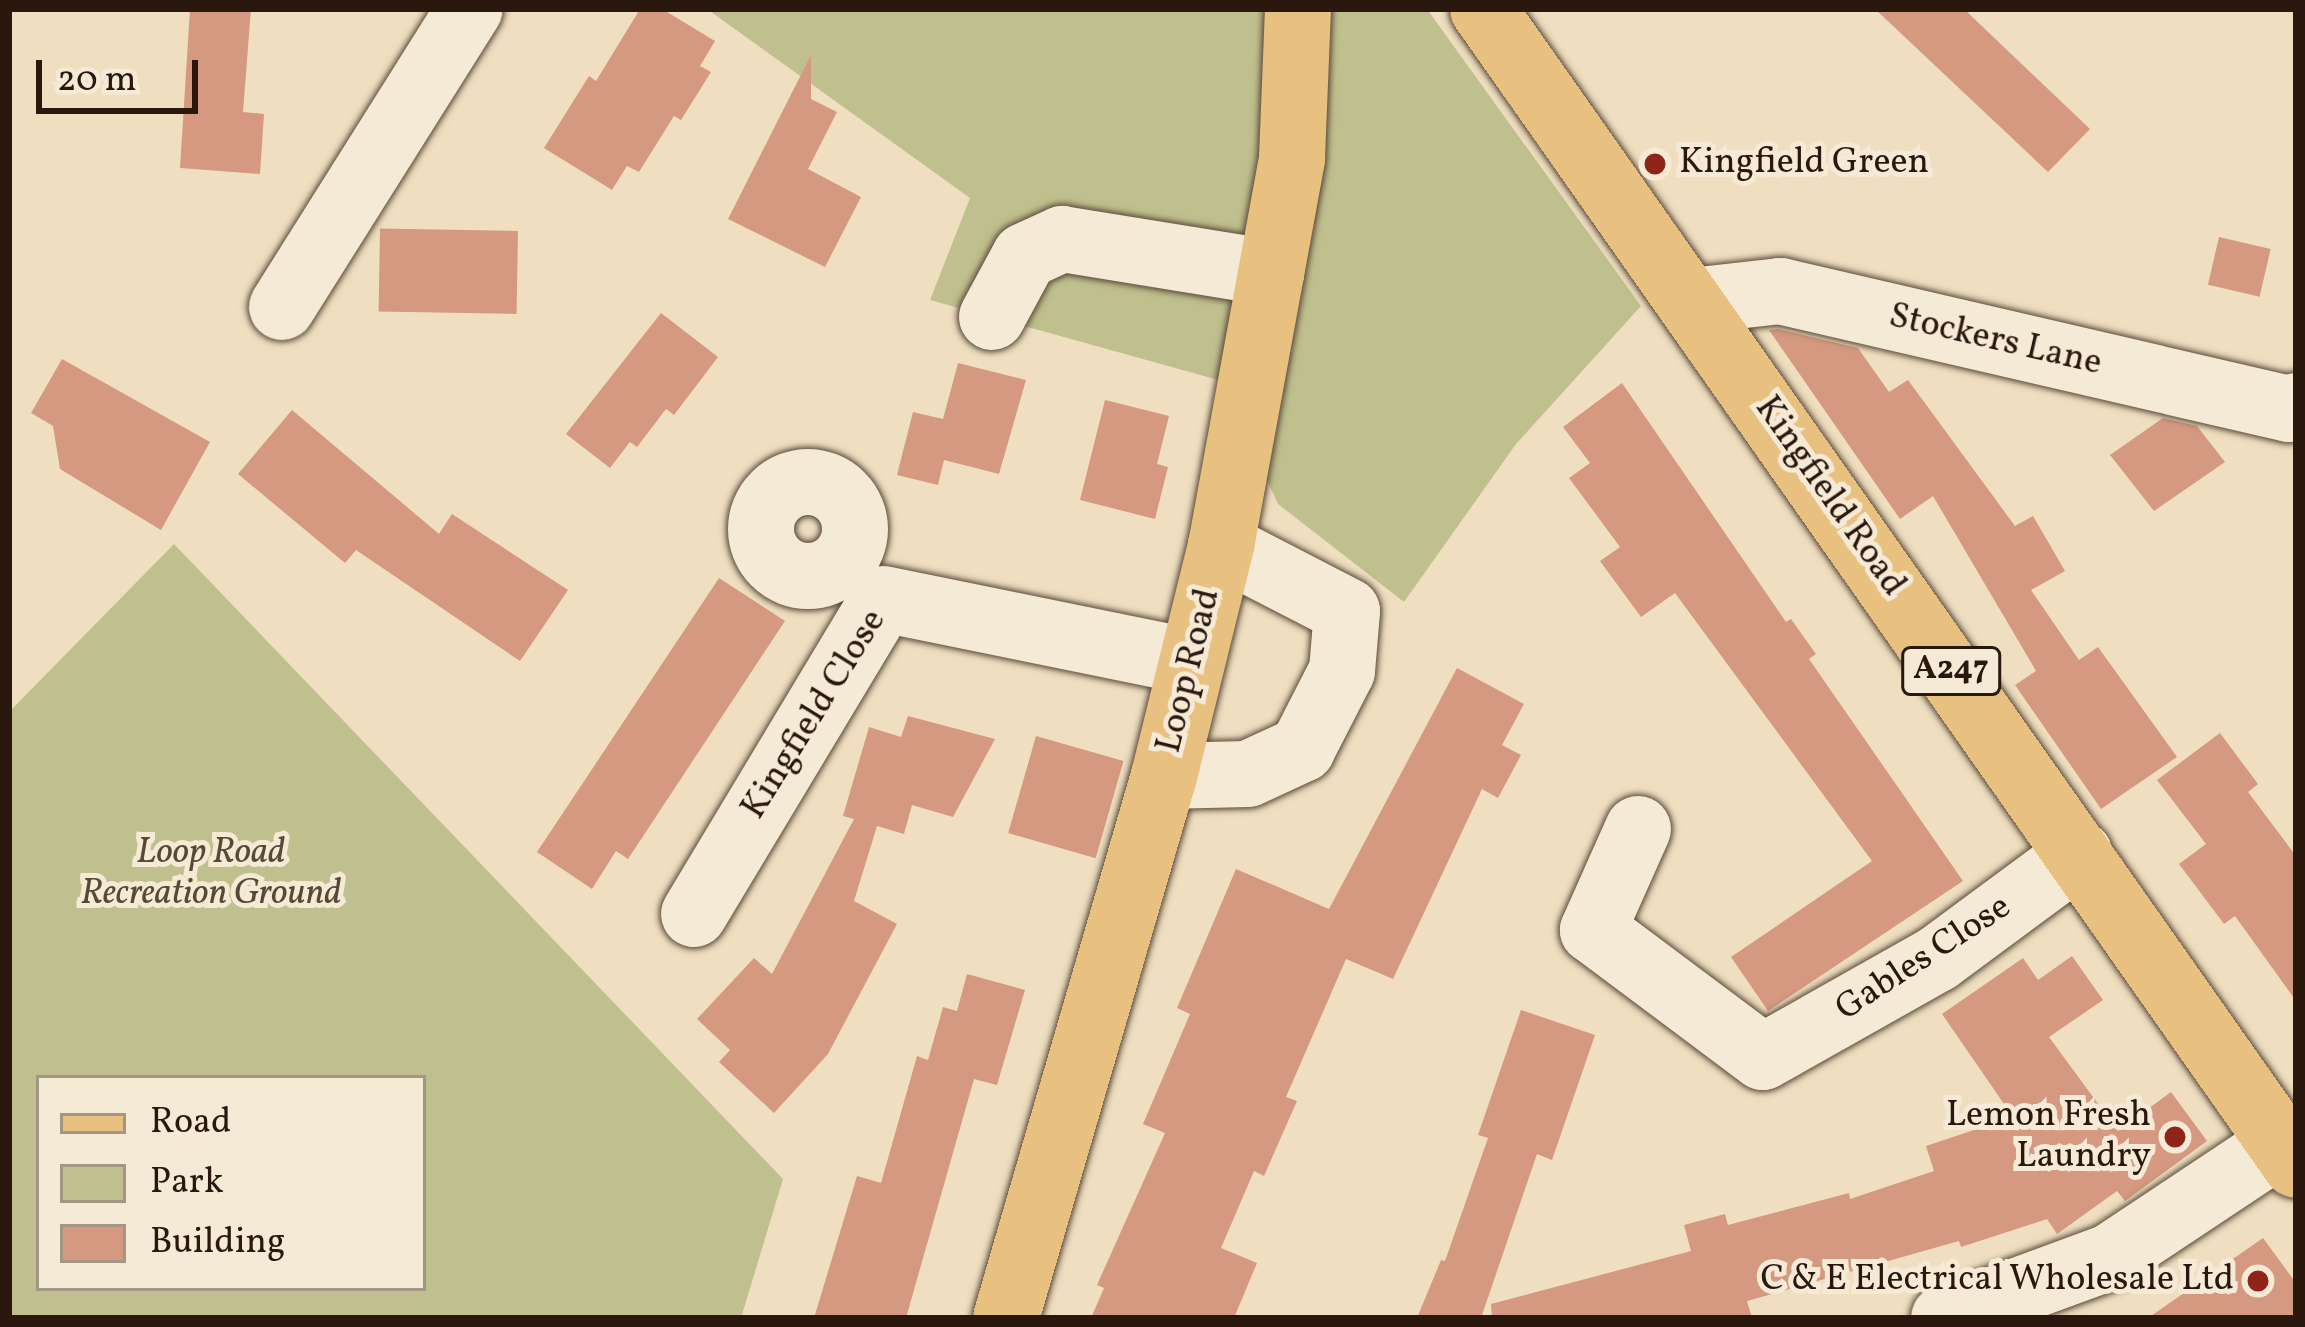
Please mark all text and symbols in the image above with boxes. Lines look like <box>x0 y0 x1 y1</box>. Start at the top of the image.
scale bar <box>42 36 204 110</box>
text: 20 m <box>57 56 137 106</box>
place label: Kingfield Green <box>1679 142 1929 186</box>
marker: Kingfield Green <box>1642 151 1668 177</box>
street label: Stockers Lane <box>1884 296 2106 386</box>
street label: Kingfield Road <box>1744 389 1914 605</box>
street label: Loop Road <box>1149 584 1231 758</box>
street label: Kingfield Close <box>733 602 897 828</box>
road number: A247 <box>1900 644 2002 698</box>
park label: Loop Road Recreation Ground <box>80 831 342 916</box>
street label: Gables Close <box>1828 886 2020 1032</box>
legend <box>36 1075 426 1291</box>
place label: Lemon Fresh Laundry <box>1946 1094 2151 1179</box>
text: Road <box>150 1098 231 1148</box>
marker: Lemon Fresh Laundry <box>2162 1124 2188 1150</box>
text: Park <box>150 1158 224 1208</box>
text: Building <box>150 1218 285 1268</box>
place label: C & E Electrical Wholesale Ltd <box>1760 1259 2234 1303</box>
marker: C & E Electrical Wholesale Ltd <box>2245 1268 2271 1294</box>

